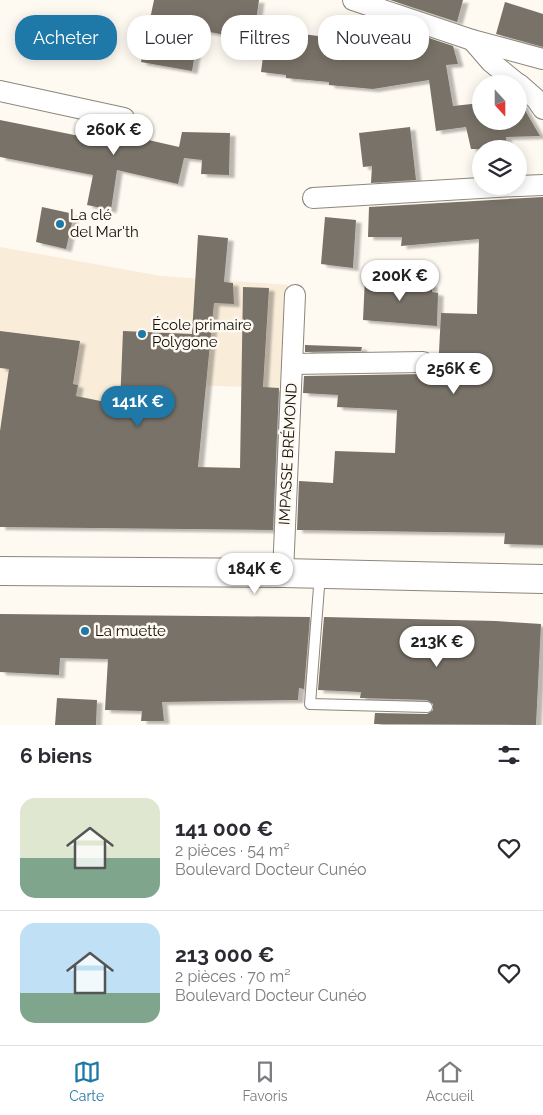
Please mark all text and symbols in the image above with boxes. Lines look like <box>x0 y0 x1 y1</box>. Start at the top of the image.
chip: Acheter <box>15 15 117 60</box>
chip: Louer <box>127 15 211 60</box>
chip: Filtres <box>221 15 308 60</box>
chip: Nouveau <box>318 15 429 60</box>
north arrow <box>472 75 528 130</box>
map controls <box>472 75 527 195</box>
pin: 260K € <box>73 114 155 156</box>
text: 260K € <box>86 120 142 139</box>
button: layers <box>472 140 527 195</box>
place label: La clé del Mar'th <box>70 206 139 241</box>
marker: La clé del Mar'th <box>54 218 66 230</box>
pin: 200K € <box>359 260 441 302</box>
text: 200K € <box>372 266 428 285</box>
place label: École primaire Polygone <box>152 316 252 351</box>
marker: École primaire Polygone <box>136 328 148 340</box>
pin: 256K € <box>413 352 495 395</box>
text: 256K € <box>427 359 481 378</box>
street label: IMPASSE BRÉMOND <box>275 382 301 526</box>
pin: 141K € <box>97 386 179 428</box>
text: 141K € <box>112 392 164 411</box>
pin: 184K € <box>214 552 296 595</box>
text: 184K € <box>228 559 282 578</box>
place label: La muette <box>95 622 166 640</box>
marker: La muette <box>79 625 91 637</box>
pin: 213K € <box>396 626 478 668</box>
text: 213K € <box>411 632 463 651</box>
icon: filters <box>495 741 523 769</box>
text: 6 biens <box>20 743 92 768</box>
text: 141 000 € <box>175 816 273 841</box>
icon: home <box>60 818 120 878</box>
icon: heart <box>495 834 523 862</box>
text: 2 pièces · 54 m² <box>175 841 290 860</box>
text: Boulevard Docteur Cunéo <box>175 860 367 879</box>
text: 213 000 € <box>175 942 274 967</box>
icon: home <box>60 943 120 1003</box>
icon: heart <box>495 959 523 987</box>
text: 2 pièces · 70 m² <box>175 967 290 986</box>
text: Boulevard Docteur Cunéo <box>175 986 367 1005</box>
tab: Carte <box>69 1058 104 1104</box>
tab: Favoris <box>242 1058 287 1104</box>
tab: Accueil <box>426 1058 474 1104</box>

